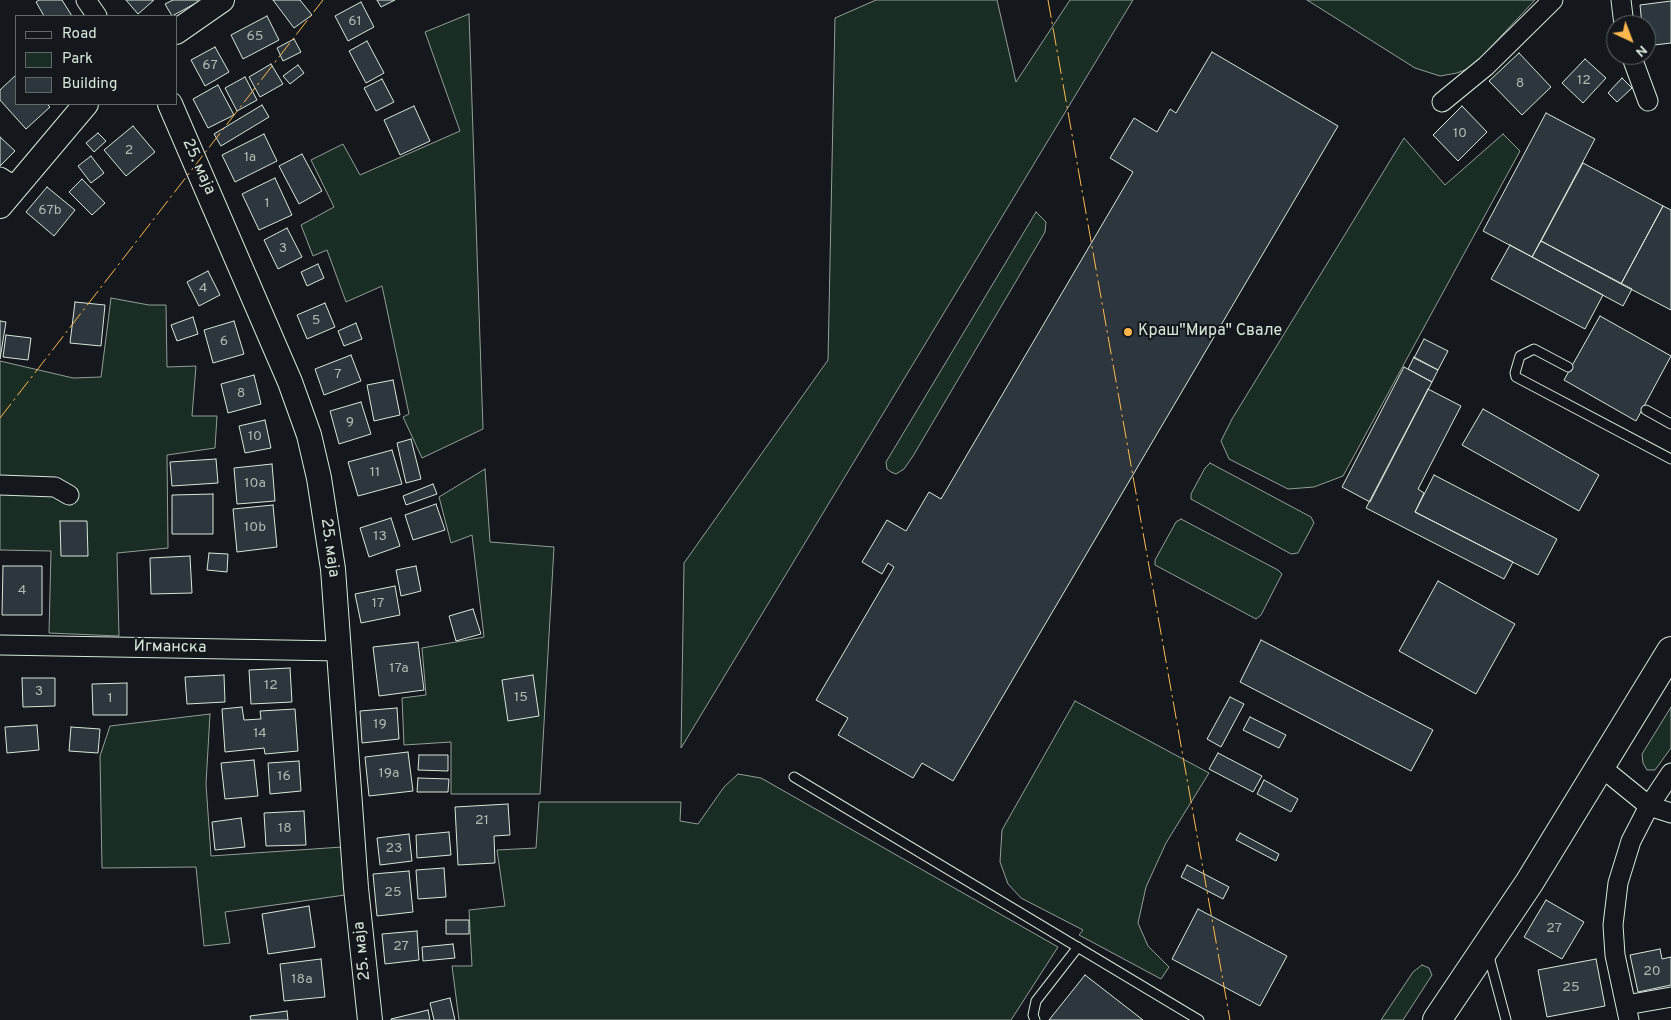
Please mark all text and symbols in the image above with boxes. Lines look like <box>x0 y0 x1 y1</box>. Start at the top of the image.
house number: 61 <box>348 14 362 30</box>
legend <box>15 15 178 105</box>
north arrow <box>1606 15 1656 65</box>
text: Road <box>62 25 97 44</box>
house number: 65 <box>246 29 264 45</box>
text: N <box>1631 41 1650 60</box>
text: Park <box>62 50 93 69</box>
house number: 67 <box>202 58 218 74</box>
house number: 12 <box>1577 73 1591 89</box>
text: Building <box>62 75 117 94</box>
house number: 8 <box>1516 76 1524 92</box>
house number: 10 <box>1453 126 1467 142</box>
street label: 25. маја <box>177 136 219 198</box>
house number: 2 <box>125 143 133 159</box>
house number: 1a <box>244 150 256 166</box>
house number: 1 <box>264 196 270 212</box>
house number: 67b <box>38 203 62 219</box>
house number: 3 <box>279 241 287 257</box>
house number: 4 <box>199 281 207 297</box>
house number: 5 <box>312 313 320 329</box>
place label: Краш"Мира" Свале <box>1138 322 1282 342</box>
marker: Краш"Мира" Свале <box>1122 326 1134 338</box>
house number: 6 <box>220 334 228 350</box>
house number: 7 <box>334 367 342 383</box>
house number: 8 <box>237 386 245 402</box>
house number: 9 <box>346 415 354 431</box>
house number: 10 <box>248 429 262 445</box>
house number: 11 <box>370 465 380 481</box>
house number: 10a <box>244 476 266 492</box>
street label: 25. маја <box>315 517 343 579</box>
house number: 10b <box>244 520 266 536</box>
house number: 13 <box>373 529 387 545</box>
house number: 4 <box>18 583 26 599</box>
house number: 17 <box>372 596 384 612</box>
street label: Игманска <box>133 638 207 658</box>
house number: 17a <box>389 661 409 677</box>
house number: 12 <box>264 678 278 694</box>
house number: 3 <box>35 684 43 700</box>
house number: 15 <box>514 690 528 706</box>
house number: 1 <box>107 691 113 707</box>
house number: 19 <box>373 717 387 733</box>
house number: 14 <box>253 726 267 742</box>
house number: 19a <box>379 766 399 782</box>
house number: 16 <box>277 769 291 785</box>
house number: 21 <box>475 813 489 829</box>
house number: 18 <box>278 821 292 837</box>
house number: 23 <box>386 841 402 857</box>
house number: 25 <box>384 885 402 901</box>
street label: 25. маја <box>350 920 376 982</box>
house number: 27 <box>1546 921 1562 937</box>
house number: 27 <box>393 939 409 955</box>
house number: 20 <box>1643 964 1661 980</box>
house number: 18a <box>291 972 313 988</box>
house number: 25 <box>1562 980 1580 996</box>

